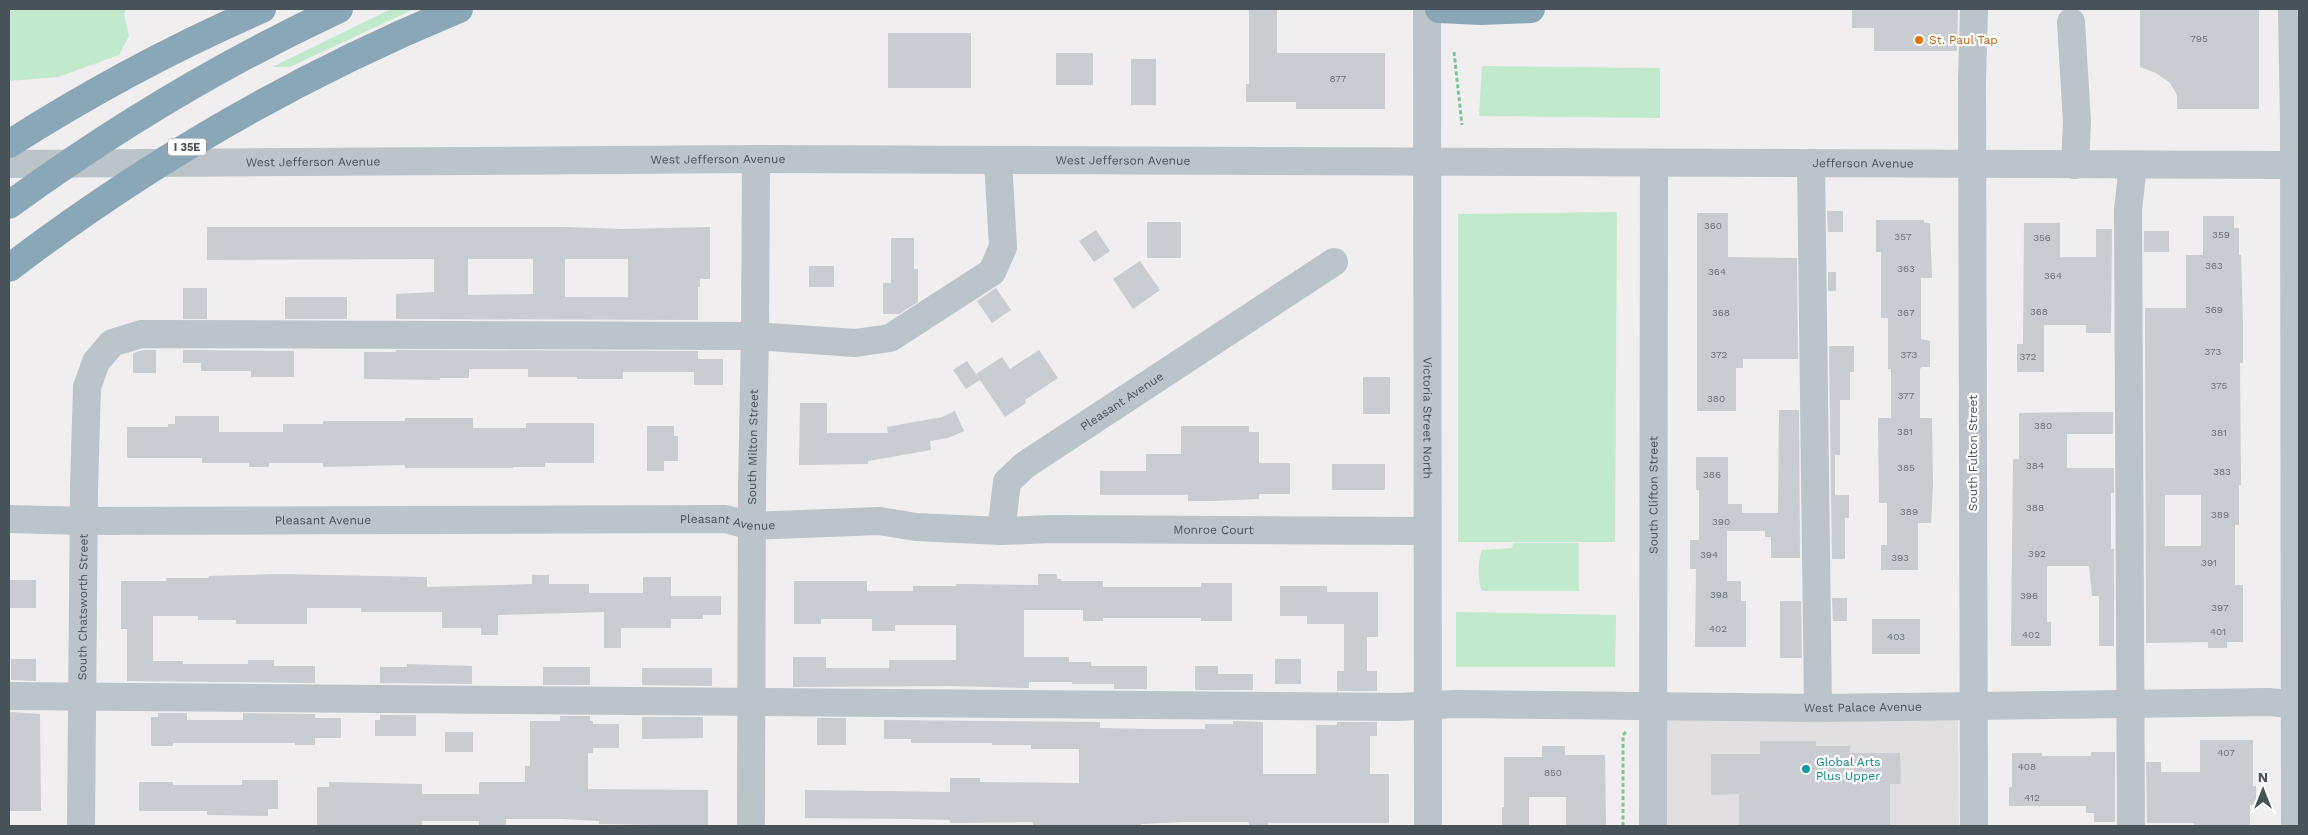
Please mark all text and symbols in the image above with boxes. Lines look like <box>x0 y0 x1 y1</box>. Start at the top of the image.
place label: St. Paul Tap <box>1929 33 1998 47</box>
house number: 795 <box>2190 33 2208 44</box>
marker: St. Paul Tap <box>1913 34 1925 46</box>
house number: 877 <box>1330 73 1347 84</box>
road number: I 35E <box>168 138 206 156</box>
street label: West Jefferson Avenue <box>651 152 785 167</box>
street label: West Jefferson Avenue <box>1056 153 1190 168</box>
street label: West Jefferson Avenue <box>246 155 380 169</box>
street label: Jefferson Avenue <box>1812 156 1914 171</box>
house number: 360 <box>1704 220 1722 231</box>
house number: 359 <box>2212 229 2230 240</box>
house number: 357 <box>1894 231 1912 242</box>
house number: 356 <box>2033 232 2051 243</box>
house number: 363 <box>2205 260 2223 271</box>
house number: 363 <box>1897 263 1915 274</box>
house number: 364 <box>1708 266 1726 277</box>
house number: 364 <box>2044 270 2062 281</box>
house number: 369 <box>2205 304 2223 315</box>
house number: 368 <box>2030 306 2048 317</box>
house number: 368 <box>1712 307 1730 318</box>
house number: 367 <box>1897 307 1915 318</box>
house number: 373 <box>2205 346 2222 357</box>
house number: 372 <box>1711 349 1728 360</box>
house number: 373 <box>1901 349 1918 360</box>
house number: 372 <box>2020 351 2037 362</box>
street label: Victoria Street North <box>1420 357 1435 479</box>
street label: Pleasant Avenue <box>1078 369 1166 434</box>
house number: 375 <box>2211 380 2228 391</box>
street label: South Milton Street <box>745 389 761 505</box>
house number: 377 <box>1898 390 1915 401</box>
house number: 380 <box>1707 393 1725 404</box>
street label: South Fulton Street <box>1966 395 1980 511</box>
house number: 380 <box>2034 420 2052 431</box>
house number: 381 <box>1897 426 1913 437</box>
house number: 381 <box>2211 427 2227 438</box>
street label: South Clifton Street <box>1646 436 1661 554</box>
house number: 384 <box>2026 460 2044 471</box>
house number: 385 <box>1897 462 1915 473</box>
house number: 383 <box>2213 466 2231 477</box>
house number: 386 <box>1703 469 1721 480</box>
house number: 388 <box>2026 502 2044 513</box>
house number: 389 <box>1900 506 1918 517</box>
house number: 389 <box>2211 509 2229 520</box>
street label: Pleasant Avenue <box>680 512 776 533</box>
street label: Pleasant Avenue <box>275 513 371 527</box>
house number: 390 <box>1712 516 1730 527</box>
street label: Monroe Court <box>1173 523 1253 537</box>
street label: South Chatsworth Street <box>75 534 91 680</box>
house number: 392 <box>2028 548 2046 559</box>
house number: 394 <box>1700 549 1718 560</box>
house number: 393 <box>1891 552 1909 563</box>
house number: 391 <box>2201 557 2217 568</box>
house number: 398 <box>1710 589 1728 600</box>
house number: 396 <box>2020 590 2038 601</box>
house number: 397 <box>2211 602 2229 613</box>
house number: 402 <box>1709 623 1727 634</box>
house number: 401 <box>2210 626 2226 637</box>
house number: 402 <box>2022 629 2040 640</box>
house number: 403 <box>1887 631 1905 642</box>
street label: West Palace Avenue <box>1804 700 1922 715</box>
house number: 407 <box>2217 747 2235 758</box>
place label: Global Arts Plus Upper <box>1816 755 1881 783</box>
house number: 408 <box>2018 761 2036 772</box>
marker: Global Arts Plus Upper <box>1800 763 1812 775</box>
north arrow <box>2238 765 2288 815</box>
house number: 850 <box>1544 767 1562 778</box>
text: N <box>2258 769 2268 785</box>
house number: 412 <box>2024 792 2040 803</box>

